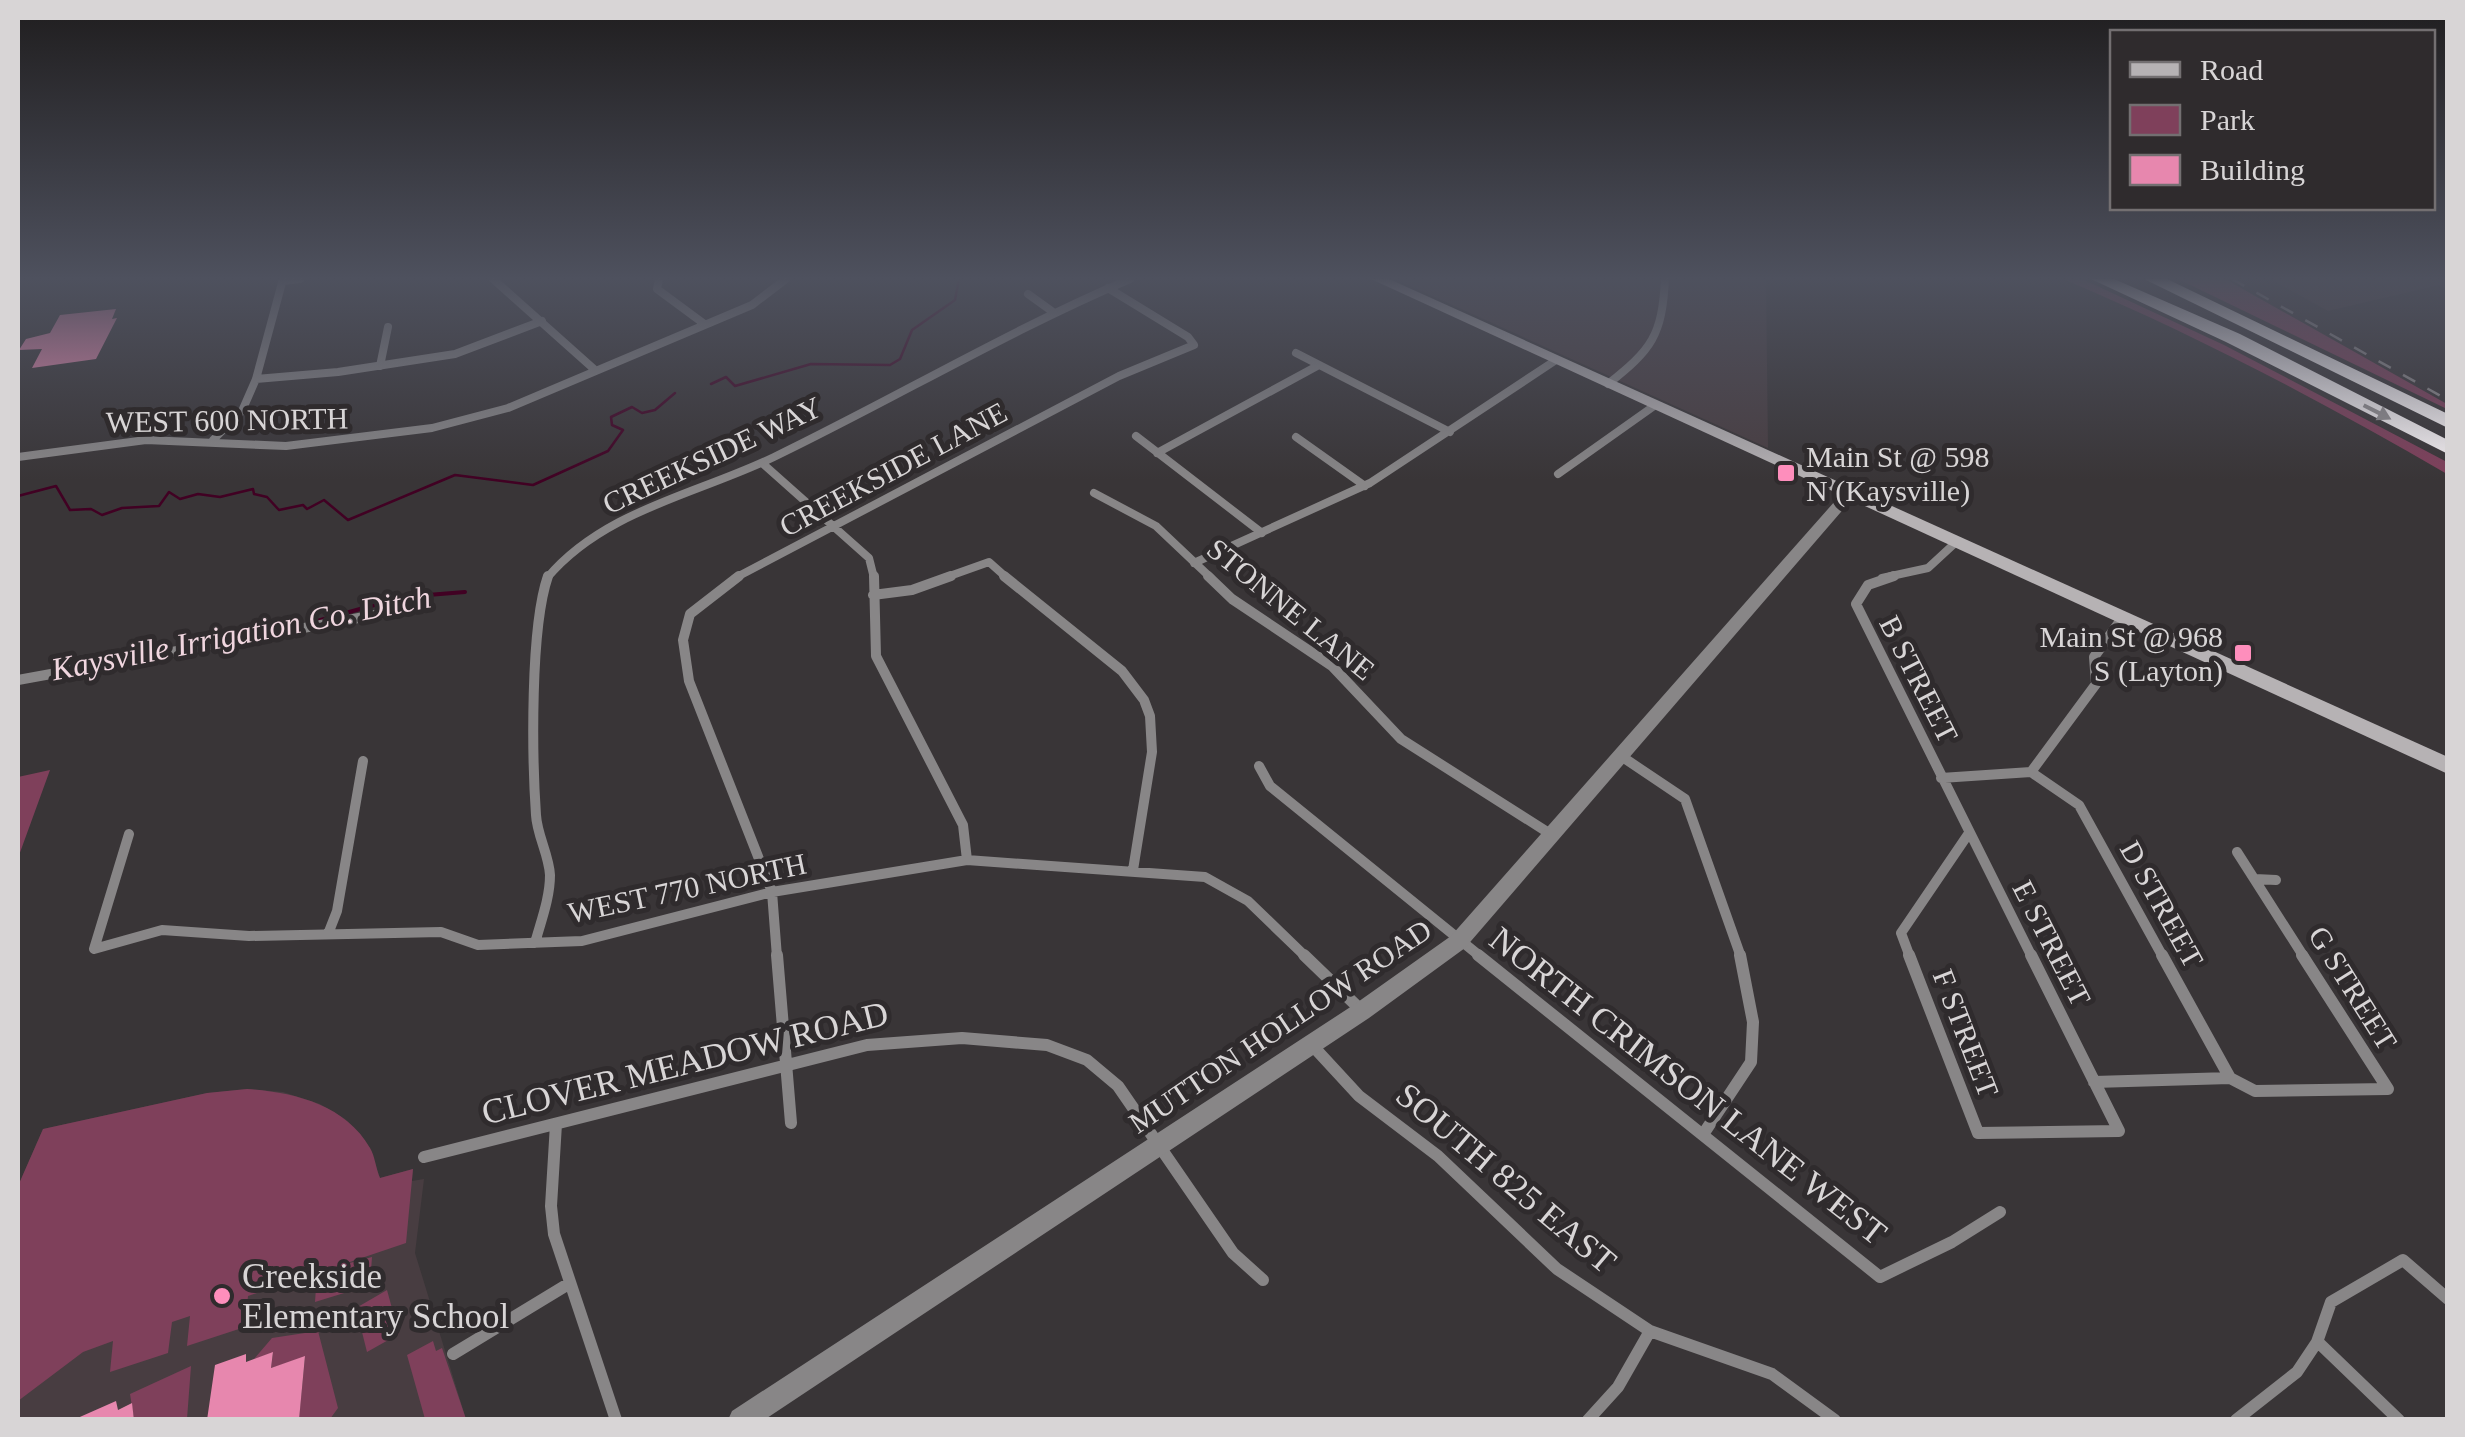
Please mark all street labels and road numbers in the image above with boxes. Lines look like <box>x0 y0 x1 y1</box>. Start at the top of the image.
street label: CREEKSIDE WAY <box>597 390 827 520</box>
street label: CREEKSIDE LANE <box>774 395 1012 543</box>
street label: WEST 600 NORTH <box>105 401 349 439</box>
street label: STONNE LANE <box>1201 532 1381 686</box>
street label: B STREET <box>1873 610 1965 748</box>
street label: D STREET <box>2114 835 2210 973</box>
street label: WEST 770 NORTH <box>565 847 809 929</box>
street label: E STREET <box>2006 875 2098 1011</box>
street label: MUTTON HOLLOW ROAD <box>1123 912 1437 1140</box>
street label: NORTH CRIMSON LANE WEST <box>1482 919 1894 1253</box>
street label: G STREET <box>2302 920 2404 1056</box>
street label: F STREET <box>1927 964 2005 1102</box>
street label: CLOVER MEADOW ROAD <box>478 994 892 1132</box>
street label: SOUTH 825 EAST <box>1388 1075 1624 1281</box>

